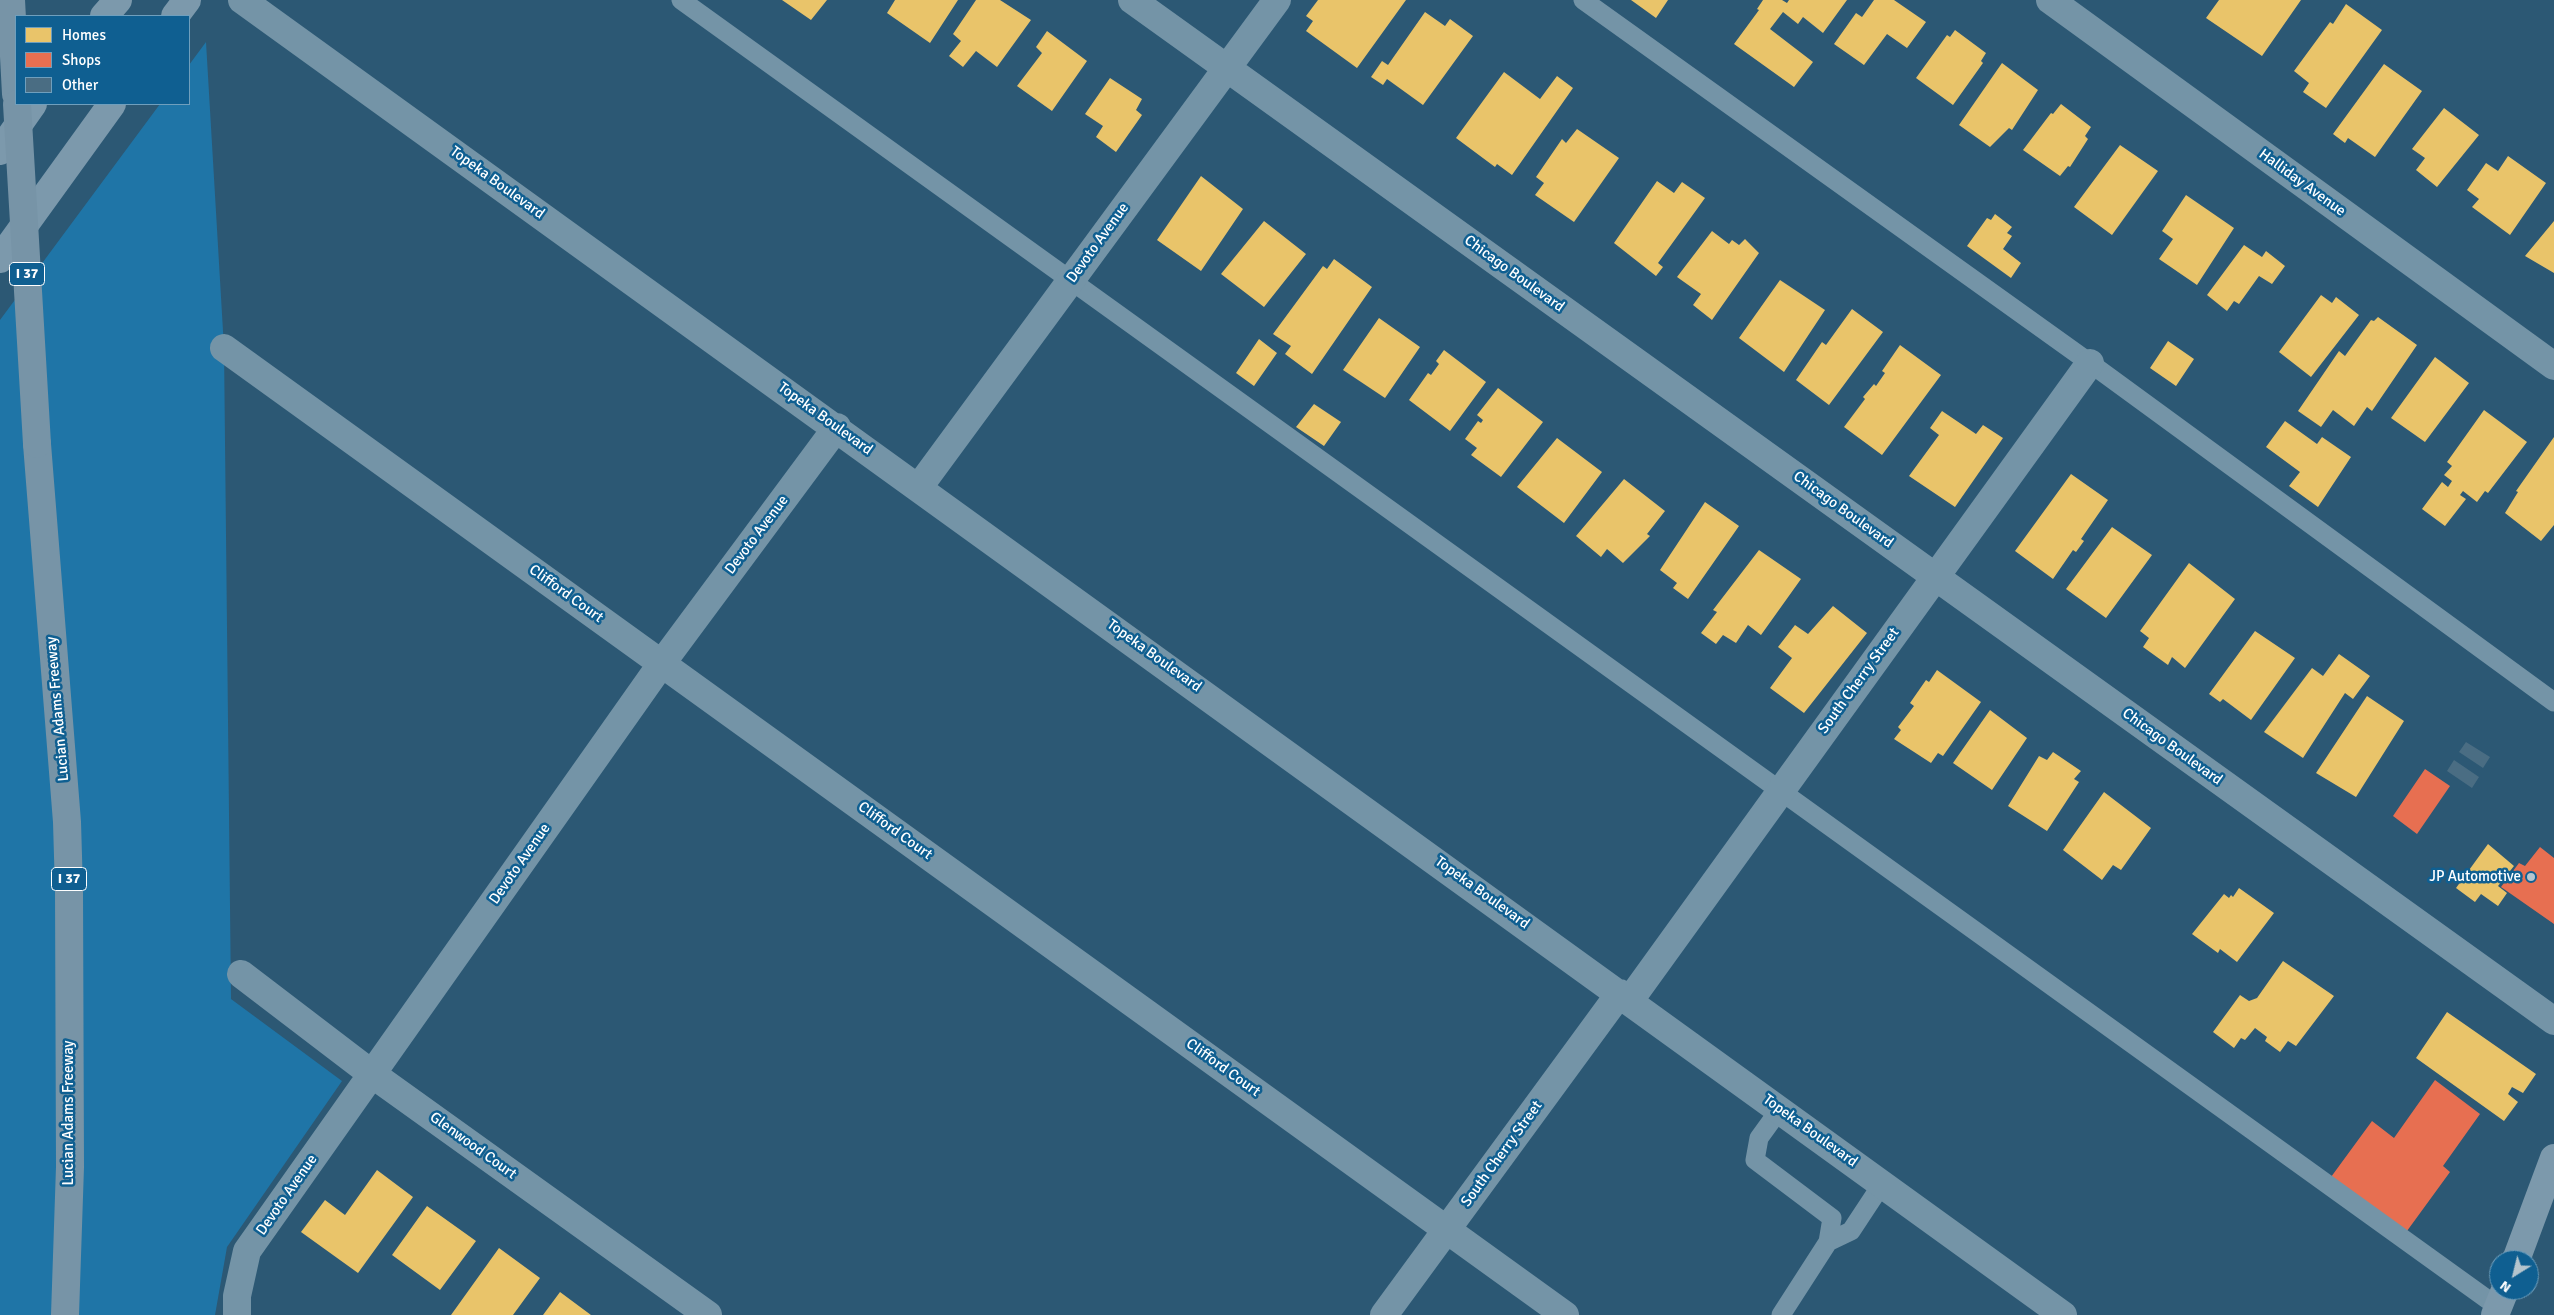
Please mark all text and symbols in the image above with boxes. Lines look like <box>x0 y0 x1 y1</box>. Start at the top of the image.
legend <box>15 15 190 105</box>
text: Homes <box>62 26 106 44</box>
text: Shops <box>62 51 101 69</box>
text: Other <box>62 76 98 94</box>
street label: Topeka Boulevard <box>446 143 548 223</box>
street label: Halliday Avenue <box>2255 145 2349 221</box>
street label: Devoto Avenue <box>1063 199 1133 287</box>
street label: Chicago Boulevard <box>1460 232 1568 316</box>
road number: I 37 <box>10 262 44 286</box>
street label: Topeka Boulevard <box>774 379 876 459</box>
street label: Chicago Boulevard <box>1789 468 1897 552</box>
street label: Devoto Avenue <box>721 492 793 578</box>
street label: Clifford Court <box>525 561 607 627</box>
street label: Topeka Boulevard <box>1103 616 1205 696</box>
street label: South Cherry Street <box>1815 624 1903 738</box>
street label: Lucian Adams Freeway <box>43 636 73 782</box>
street label: Chicago Boulevard <box>2118 705 2226 789</box>
street label: Clifford Court <box>854 798 936 864</box>
street label: Devoto Avenue <box>486 820 554 908</box>
street label: Topeka Boulevard <box>1431 853 1533 933</box>
road number: I 37 <box>52 868 86 891</box>
place label: JP Automotive <box>2429 868 2521 886</box>
marker: JP Automotive <box>2525 871 2537 883</box>
street label: Clifford Court <box>1182 1035 1264 1101</box>
street label: Lucian Adams Freeway <box>60 1040 78 1186</box>
street label: Topeka Boulevard <box>1759 1091 1861 1171</box>
street label: South Cherry Street <box>1458 1097 1546 1211</box>
street label: Glenwood Court <box>426 1108 520 1184</box>
street label: Devoto Avenue <box>253 1151 321 1239</box>
north arrow <box>2489 1250 2539 1300</box>
text: N <box>2497 1277 2514 1296</box>

